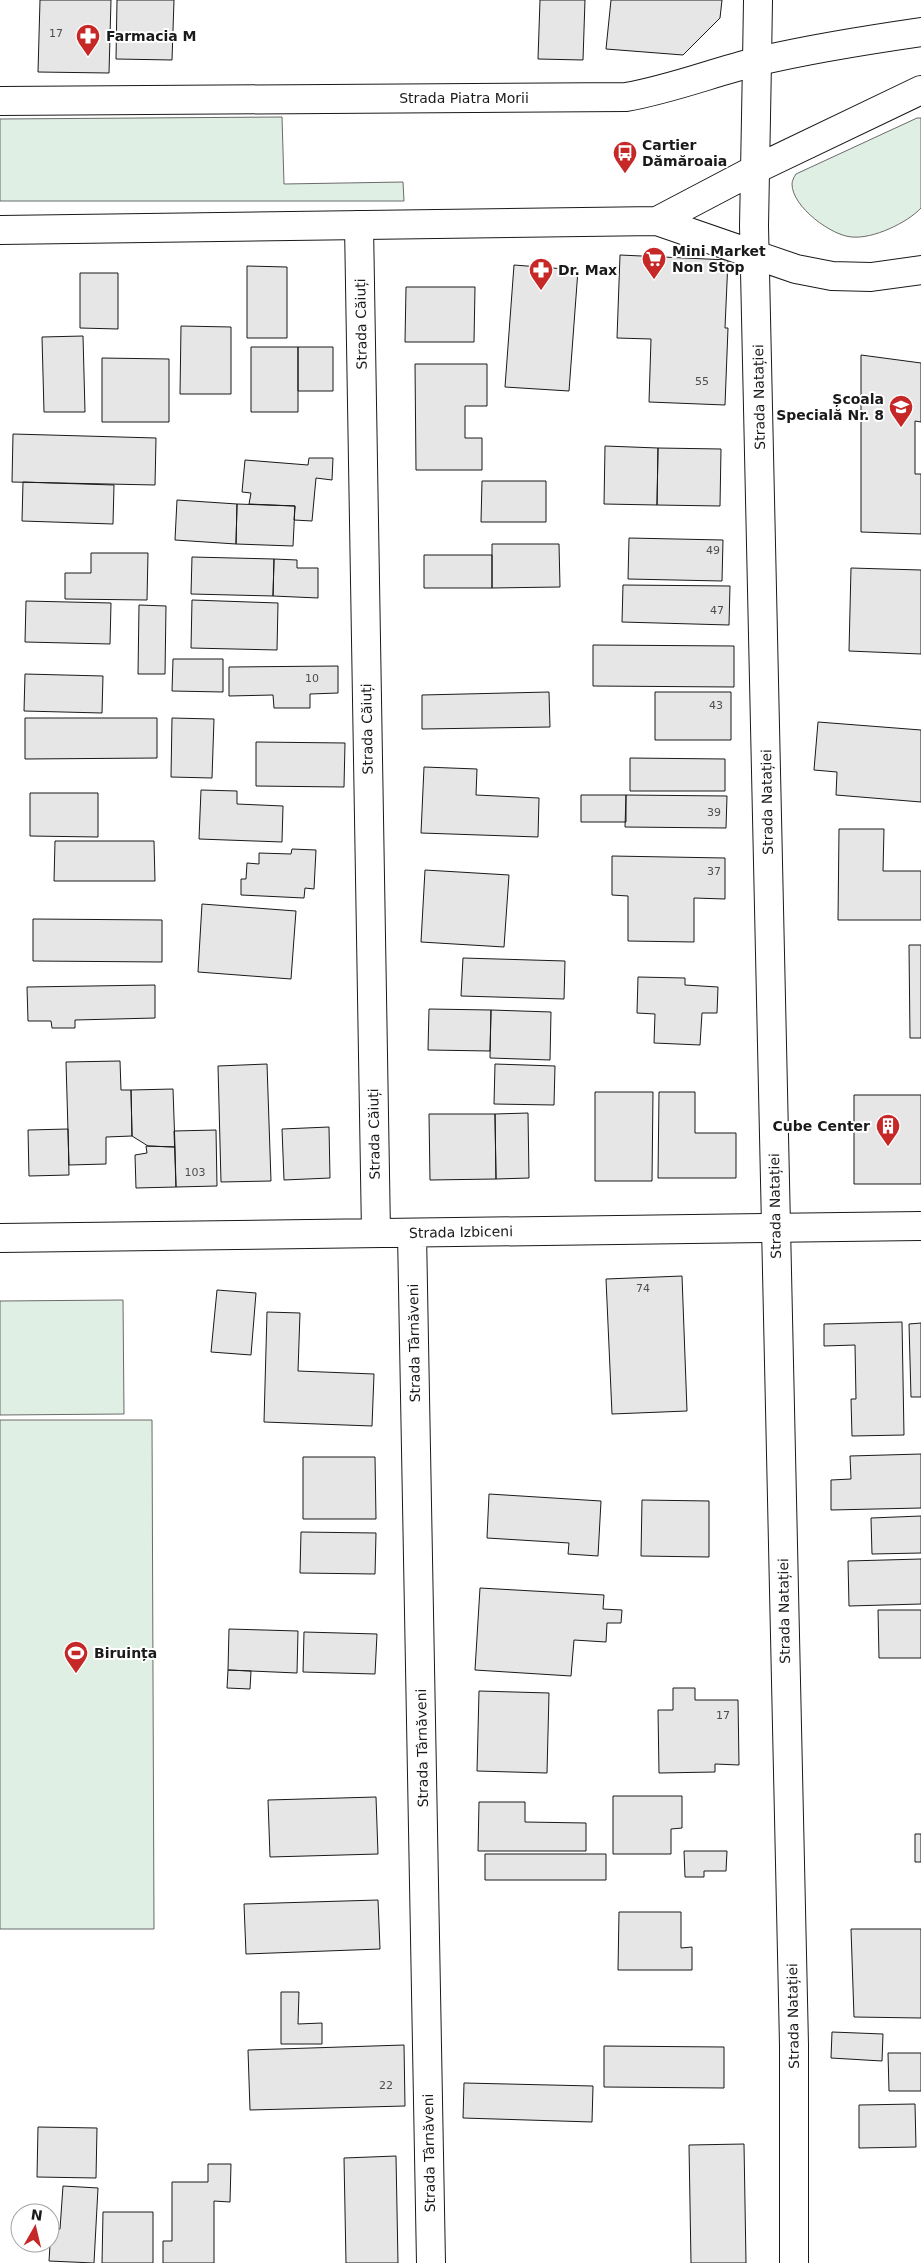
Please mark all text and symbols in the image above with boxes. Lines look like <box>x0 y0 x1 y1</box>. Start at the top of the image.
pharmacy icon: Farmacia M <box>75 23 101 57</box>
house number: 17 <box>49 27 63 40</box>
place label: Farmacia M <box>106 28 196 44</box>
street label: Strada Piatra Morii <box>399 90 529 106</box>
place label: Cartier Dămăroaia <box>642 137 727 169</box>
bus stop icon: Cartier Dămăroaia <box>612 140 638 174</box>
place label: Mini Market Non Stop <box>672 243 766 275</box>
supermarket icon: Mini Market Non Stop <box>641 246 667 280</box>
pharmacy icon: Dr. Max <box>528 257 554 291</box>
place label: Dr. Max <box>558 262 617 278</box>
street label: Strada Căiuți <box>352 278 371 370</box>
street label: Strada Natației <box>750 344 769 450</box>
house number: 55 <box>695 375 709 388</box>
place label: Școala Specială Nr. 8 <box>776 391 884 423</box>
school or university icon: Școala Specială Nr. 8 <box>888 394 914 428</box>
house number: 49 <box>706 544 720 557</box>
house number: 47 <box>710 604 724 617</box>
house number: 10 <box>305 672 319 685</box>
street label: Strada Căiuți <box>358 683 377 775</box>
house number: 43 <box>709 699 723 712</box>
street label: Strada Natației <box>758 749 777 855</box>
house number: 39 <box>707 806 721 819</box>
house number: 37 <box>707 865 721 878</box>
street label: Strada Căiuți <box>365 1088 384 1180</box>
building icon: Cube Center <box>875 1113 901 1147</box>
place label: Cube Center <box>773 1118 870 1134</box>
street label: Strada Natației <box>766 1153 785 1259</box>
house number: 103 <box>185 1166 206 1179</box>
street label: Strada Izbiceni <box>409 1223 513 1241</box>
house number: 74 <box>636 1282 650 1295</box>
street label: Strada Târnăveni <box>405 1283 423 1403</box>
street label: Strada Natației <box>775 1558 794 1664</box>
sports icon: Biruința <box>63 1640 89 1674</box>
place label: Biruința <box>94 1645 157 1662</box>
street label: Strada Târnăveni <box>413 1688 431 1808</box>
house number: 17 <box>716 1709 730 1722</box>
street label: Strada Natației <box>784 1963 803 2069</box>
house number: 22 <box>379 2079 393 2092</box>
street label: Strada Târnăveni <box>420 2093 438 2213</box>
north arrow <box>10 2203 60 2253</box>
text: N <box>30 2206 44 2224</box>

